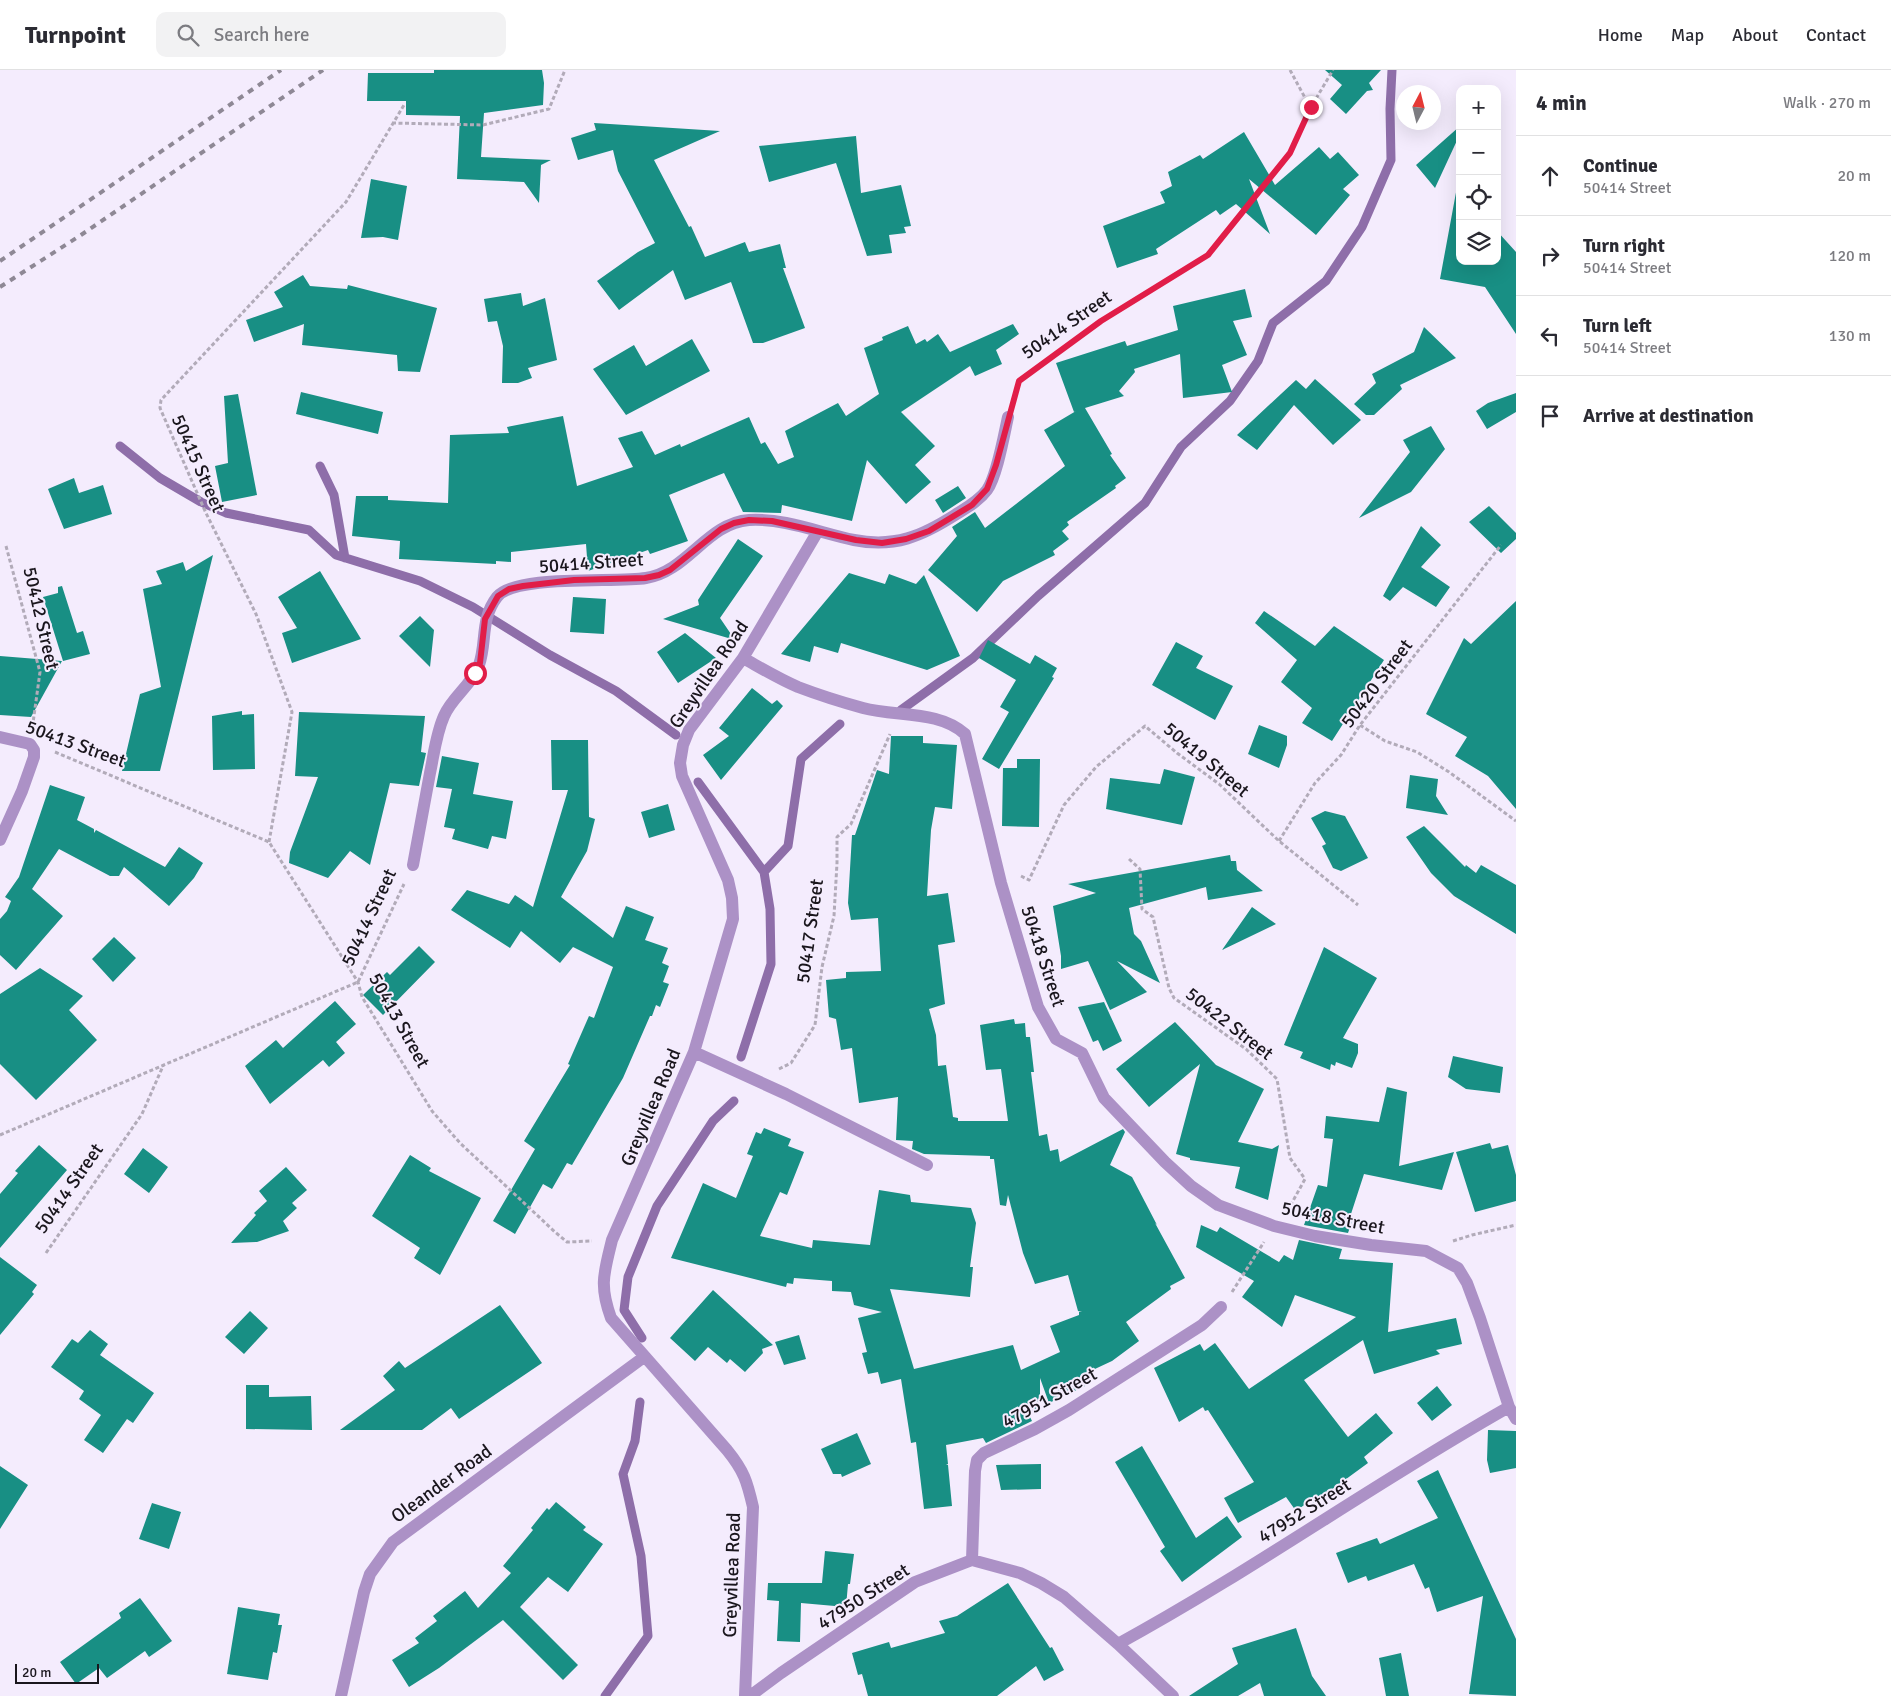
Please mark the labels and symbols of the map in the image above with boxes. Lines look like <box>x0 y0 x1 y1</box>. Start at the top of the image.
north arrow <box>1396 85 1441 130</box>
route end <box>1300 96 1323 119</box>
street label: 50414 Street <box>1017 285 1117 365</box>
street label: 50415 Street <box>166 411 231 517</box>
street label: 50414 Street <box>538 547 645 579</box>
street label: 50412 Street <box>18 564 65 672</box>
street label: Greyvillea Road <box>664 616 754 733</box>
street label: 50420 Street <box>1336 634 1418 733</box>
route start <box>464 662 487 685</box>
street label: 50413 Street <box>22 715 129 773</box>
street label: 50419 Street <box>1158 717 1255 803</box>
street label: 50414 Street <box>336 864 402 970</box>
street label: 50417 Street <box>791 877 829 985</box>
street label: 50418 Street <box>1015 903 1071 1010</box>
street label: 50413 Street <box>363 969 435 1073</box>
street label: 50422 Street <box>1181 982 1278 1066</box>
street label: Greyvillea Road <box>615 1045 686 1170</box>
street label: 50414 Street <box>29 1138 109 1238</box>
street label: 50418 Street <box>1279 1196 1387 1240</box>
street label: 47951 Street <box>998 1362 1102 1434</box>
street label: Oleander Road <box>386 1439 497 1528</box>
street label: 47952 Street <box>1254 1473 1356 1549</box>
street label: Greyvillea Road <box>718 1512 746 1638</box>
street label: 47950 Street <box>813 1558 914 1635</box>
scale bar <box>15 1661 99 1684</box>

